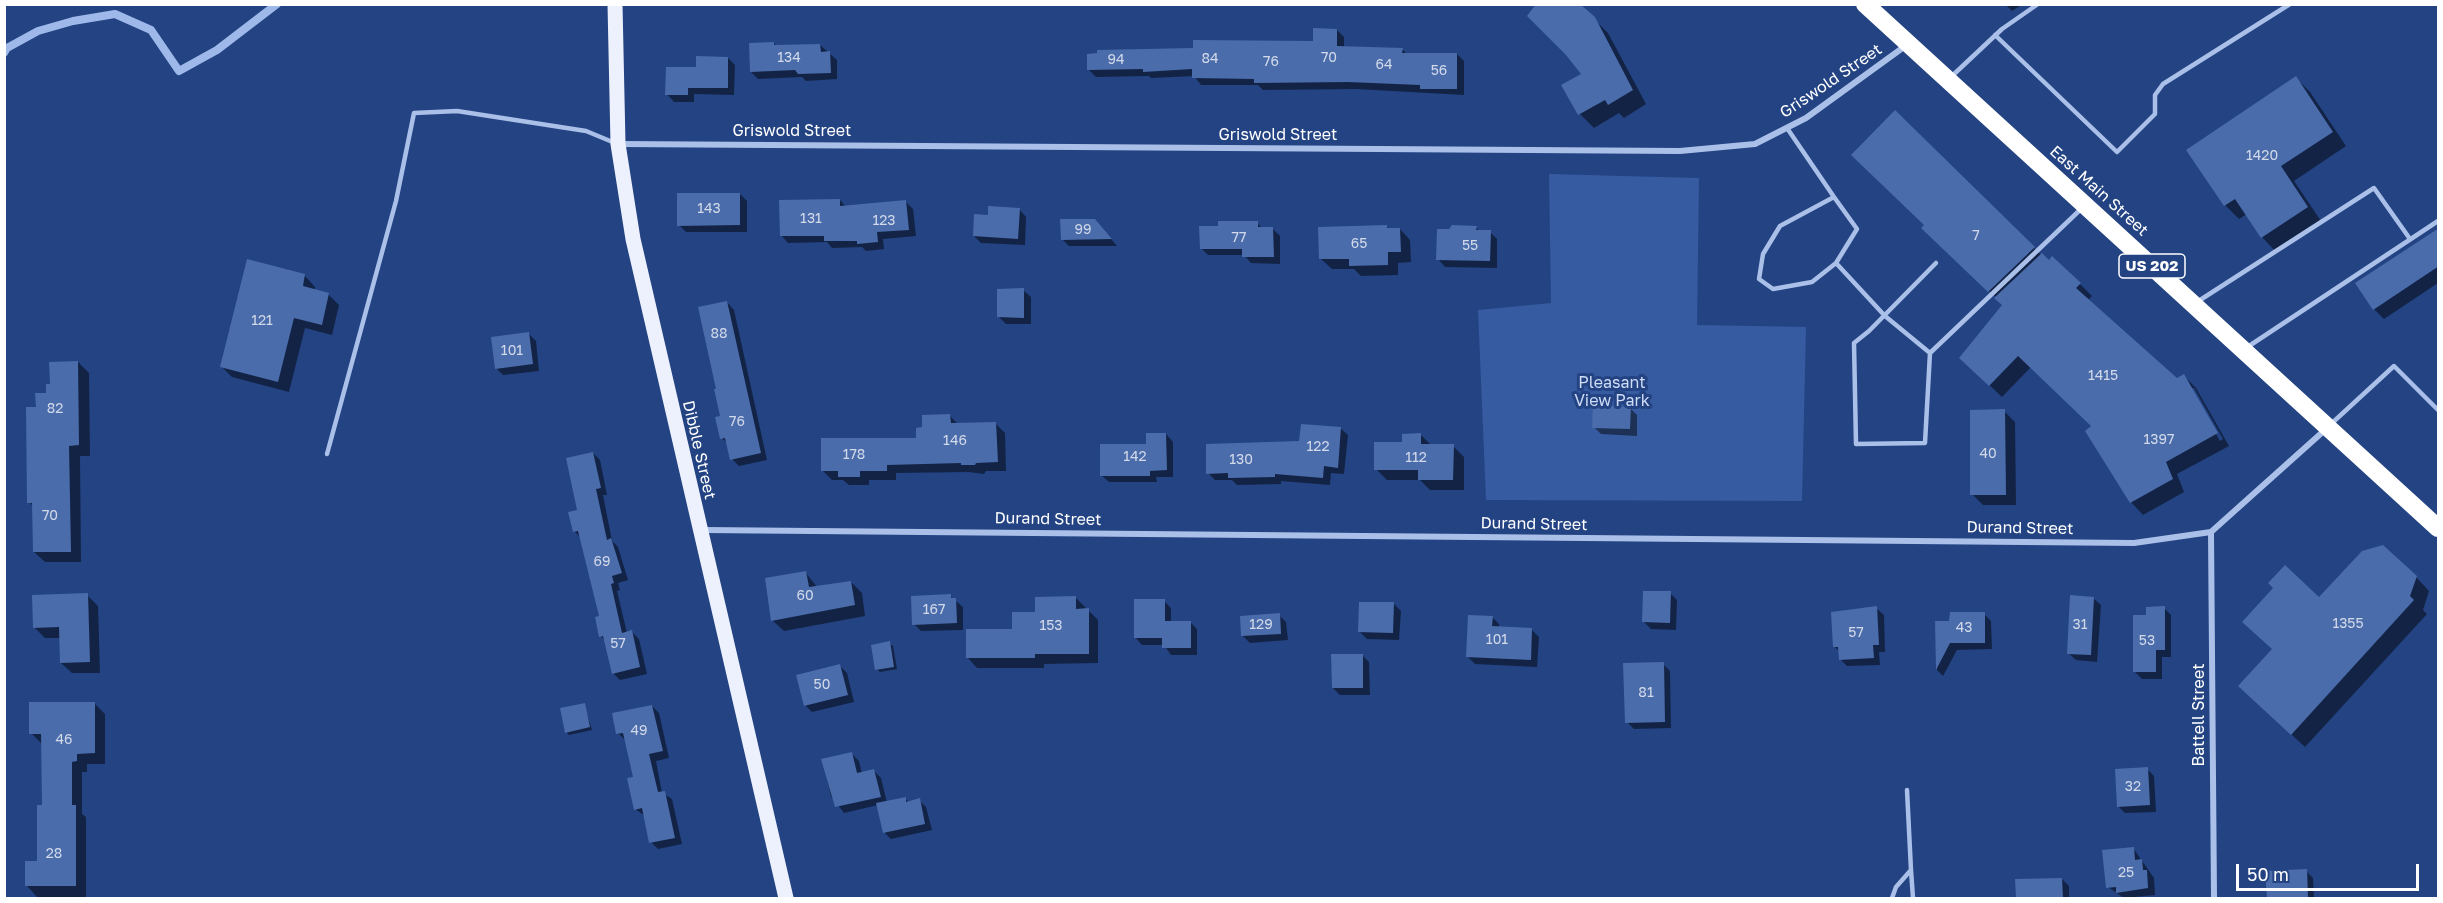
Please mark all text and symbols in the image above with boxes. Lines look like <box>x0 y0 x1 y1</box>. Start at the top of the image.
street label: Griswold Street <box>1776 40 1886 122</box>
house number: 134 <box>777 50 801 66</box>
house number: 70 <box>1321 50 1337 66</box>
house number: 84 <box>1201 51 1219 67</box>
house number: 94 <box>1107 52 1125 68</box>
house number: 76 <box>1263 54 1279 70</box>
house number: 64 <box>1375 57 1393 73</box>
house number: 56 <box>1431 63 1447 79</box>
street label: Griswold Street <box>733 121 851 141</box>
street label: Griswold Street <box>1219 125 1337 145</box>
street label: East Main Street <box>2046 142 2152 240</box>
house number: 1420 <box>2246 148 2278 164</box>
house number: 143 <box>697 201 721 217</box>
house number: 131 <box>800 211 822 227</box>
house number: 123 <box>872 213 896 229</box>
house number: 99 <box>1075 222 1091 238</box>
house number: 7 <box>1972 228 1980 244</box>
house number: 77 <box>1232 230 1246 246</box>
house number: 65 <box>1351 236 1367 252</box>
house number: 55 <box>1462 238 1478 254</box>
road number: US 202 <box>2119 254 2185 278</box>
house number: 121 <box>251 313 273 329</box>
house number: 88 <box>710 326 728 342</box>
house number: 101 <box>501 343 523 359</box>
house number: 1415 <box>2088 368 2118 384</box>
park label: Pleasant View Park <box>1574 373 1650 411</box>
street label: Dibble Street <box>678 399 720 501</box>
house number: 82 <box>47 401 63 417</box>
house number: 76 <box>729 414 745 430</box>
house number: 1397 <box>2144 432 2174 448</box>
house number: 146 <box>943 433 967 449</box>
house number: 122 <box>1306 439 1330 455</box>
house number: 40 <box>1979 446 1997 462</box>
house number: 178 <box>843 447 865 463</box>
house number: 142 <box>1123 449 1147 465</box>
house number: 112 <box>1405 450 1427 466</box>
house number: 130 <box>1229 452 1253 468</box>
house number: 70 <box>42 508 58 524</box>
street label: Durand Street <box>994 508 1102 530</box>
street label: Durand Street <box>1480 513 1588 535</box>
street label: Durand Street <box>1966 517 2074 539</box>
house number: 69 <box>594 554 610 570</box>
house number: 60 <box>796 588 814 604</box>
house number: 167 <box>923 602 945 618</box>
house number: 1355 <box>2332 616 2364 632</box>
house number: 129 <box>1249 617 1273 633</box>
house number: 31 <box>2073 617 2087 633</box>
house number: 153 <box>1039 618 1063 634</box>
house number: 43 <box>1956 620 1972 636</box>
house number: 57 <box>1848 625 1864 641</box>
house number: 101 <box>1486 632 1508 648</box>
house number: 53 <box>2139 633 2155 649</box>
house number: 57 <box>610 636 626 652</box>
street label: Battell Street <box>2189 663 2209 767</box>
house number: 50 <box>814 677 830 693</box>
house number: 81 <box>1638 685 1654 701</box>
house number: 49 <box>630 723 648 739</box>
house number: 46 <box>55 732 73 748</box>
house number: 32 <box>2125 779 2141 795</box>
house number: 28 <box>46 846 62 862</box>
scale bar <box>2239 852 2422 890</box>
text: 50 m <box>2247 863 2289 885</box>
house number: 25 <box>2118 865 2134 881</box>

